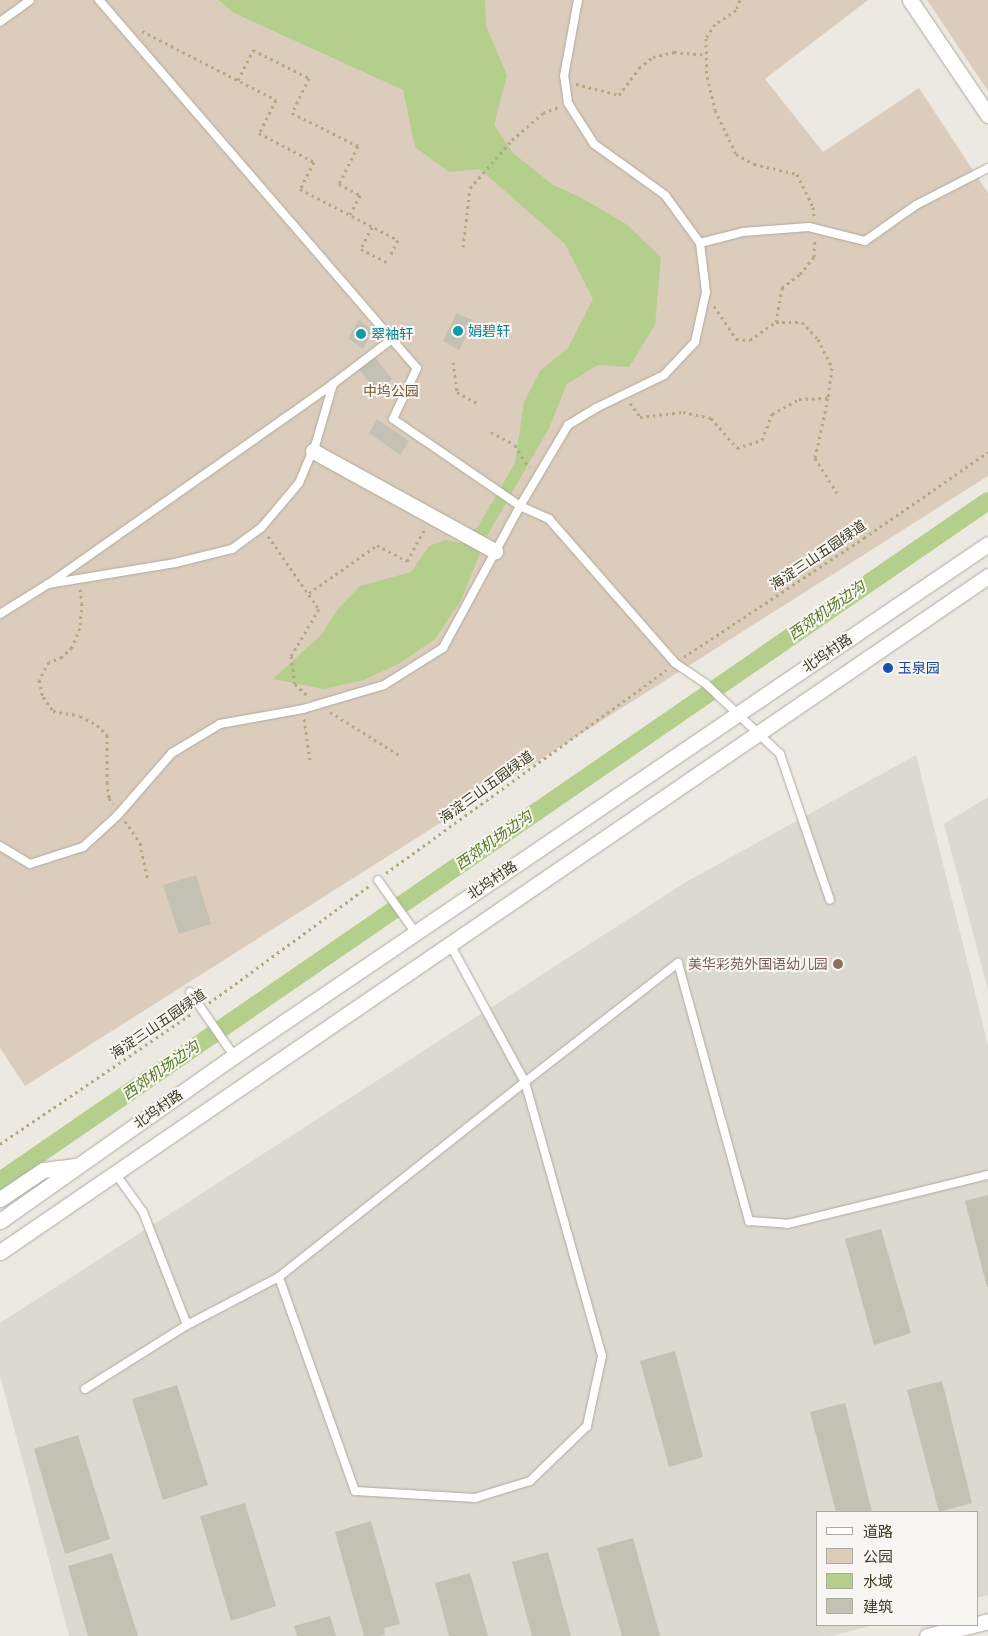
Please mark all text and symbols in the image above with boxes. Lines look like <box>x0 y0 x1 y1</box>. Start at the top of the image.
place label: 娟碧轩 <box>468 323 510 339</box>
marker: 娟碧轩 <box>452 325 464 337</box>
place label: 翠袖轩 <box>371 326 413 342</box>
marker: 翠袖轩 <box>355 328 367 340</box>
park label: 中坞公园 <box>363 383 419 399</box>
street label: 海淀三山五园绿道 <box>767 517 869 593</box>
water label: 西郊机场边沟 <box>785 578 869 644</box>
street label: 北坞村路 <box>799 630 855 676</box>
place label: 玉泉园 <box>898 660 940 676</box>
marker: 玉泉园 <box>882 662 894 674</box>
street label: 海淀三山五园绿道 <box>436 747 536 827</box>
water label: 西郊机场边沟 <box>452 808 536 874</box>
street label: 北坞村路 <box>464 857 520 903</box>
place label: 美华彩苑外国语幼儿园 <box>688 956 828 972</box>
marker: 美华彩苑外国语幼儿园 <box>832 958 844 970</box>
street label: 海淀三山五园绿道 <box>107 986 209 1062</box>
water label: 西郊机场边沟 <box>119 1038 203 1104</box>
street label: 北坞村路 <box>130 1086 186 1132</box>
legend <box>816 1511 978 1626</box>
text: 道路 <box>863 1523 893 1541</box>
text: 公园 <box>863 1548 893 1566</box>
text: 水域 <box>863 1573 893 1591</box>
text: 建筑 <box>863 1598 893 1616</box>

